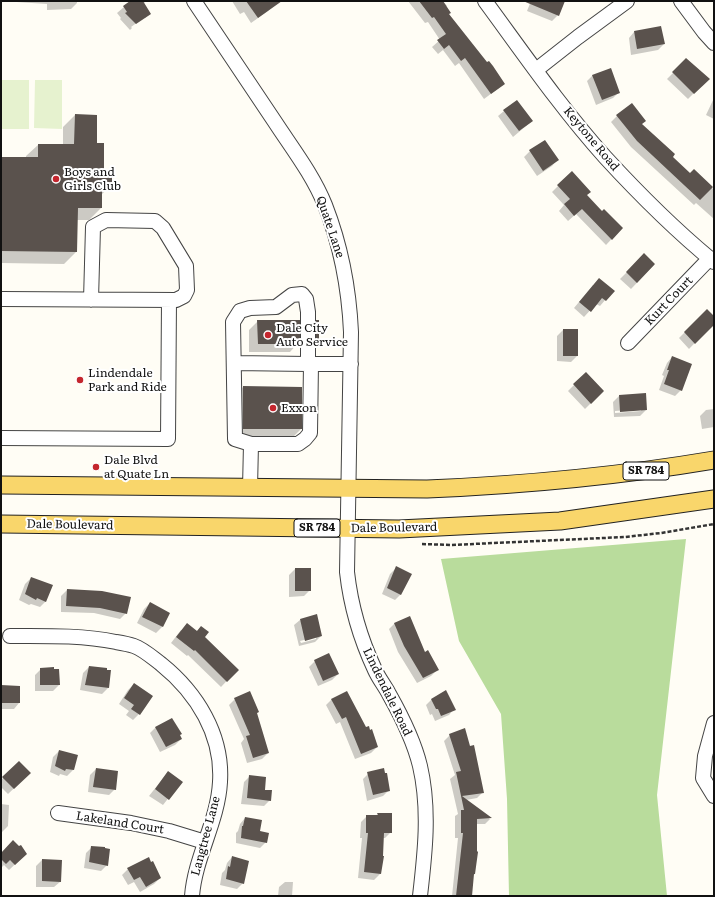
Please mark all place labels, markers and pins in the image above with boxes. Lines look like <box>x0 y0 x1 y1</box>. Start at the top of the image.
place label: Boys and Girls Club <box>64 165 121 193</box>
marker: Boys and Girls Club <box>51 174 61 184</box>
place label: Dale City Auto Service <box>276 321 348 349</box>
marker: Dale City Auto Service <box>263 330 273 340</box>
place label: Lindendale Park and Ride <box>88 366 167 394</box>
marker: Lindendale Park and Ride <box>75 375 85 385</box>
place label: Exxon <box>281 401 317 415</box>
marker: Exxon <box>268 403 278 413</box>
place label: Dale Blvd at Quate Ln <box>104 453 169 481</box>
marker: Dale Blvd at Quate Ln <box>91 462 101 472</box>

